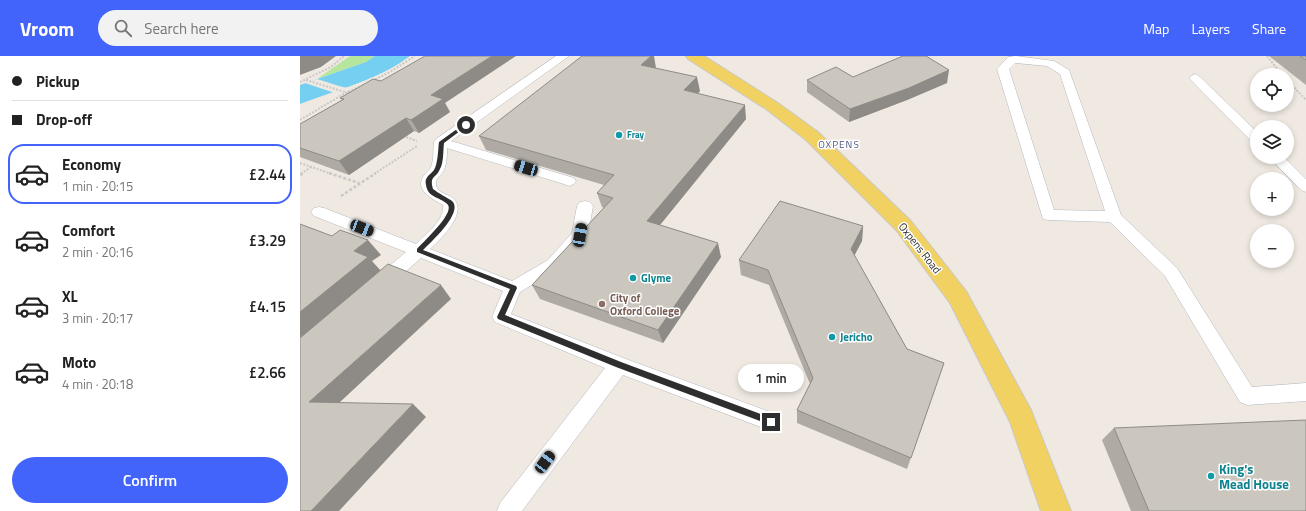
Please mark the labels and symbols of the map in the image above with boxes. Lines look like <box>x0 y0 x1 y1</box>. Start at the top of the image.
route start <box>457 116 475 134</box>
place label: Fray <box>627 128 645 141</box>
marker: Fray <box>614 130 624 140</box>
district label: OXPENS <box>818 137 860 152</box>
car <box>513 159 539 177</box>
car <box>349 218 375 238</box>
street label: Oxpens Road <box>895 219 945 277</box>
car <box>572 222 588 248</box>
place label: Glyme <box>641 270 671 286</box>
marker: Glyme <box>628 273 638 283</box>
place label: City of Oxford College <box>610 290 680 319</box>
marker: City of Oxford College <box>597 299 607 309</box>
place label: Jericho <box>840 329 873 345</box>
marker: Jericho <box>827 332 837 342</box>
callout: 1 min <box>738 364 804 392</box>
route end <box>762 413 780 431</box>
car <box>533 449 557 475</box>
place label: King's Mead House <box>1219 459 1289 494</box>
marker: King's Mead House <box>1206 471 1216 481</box>

